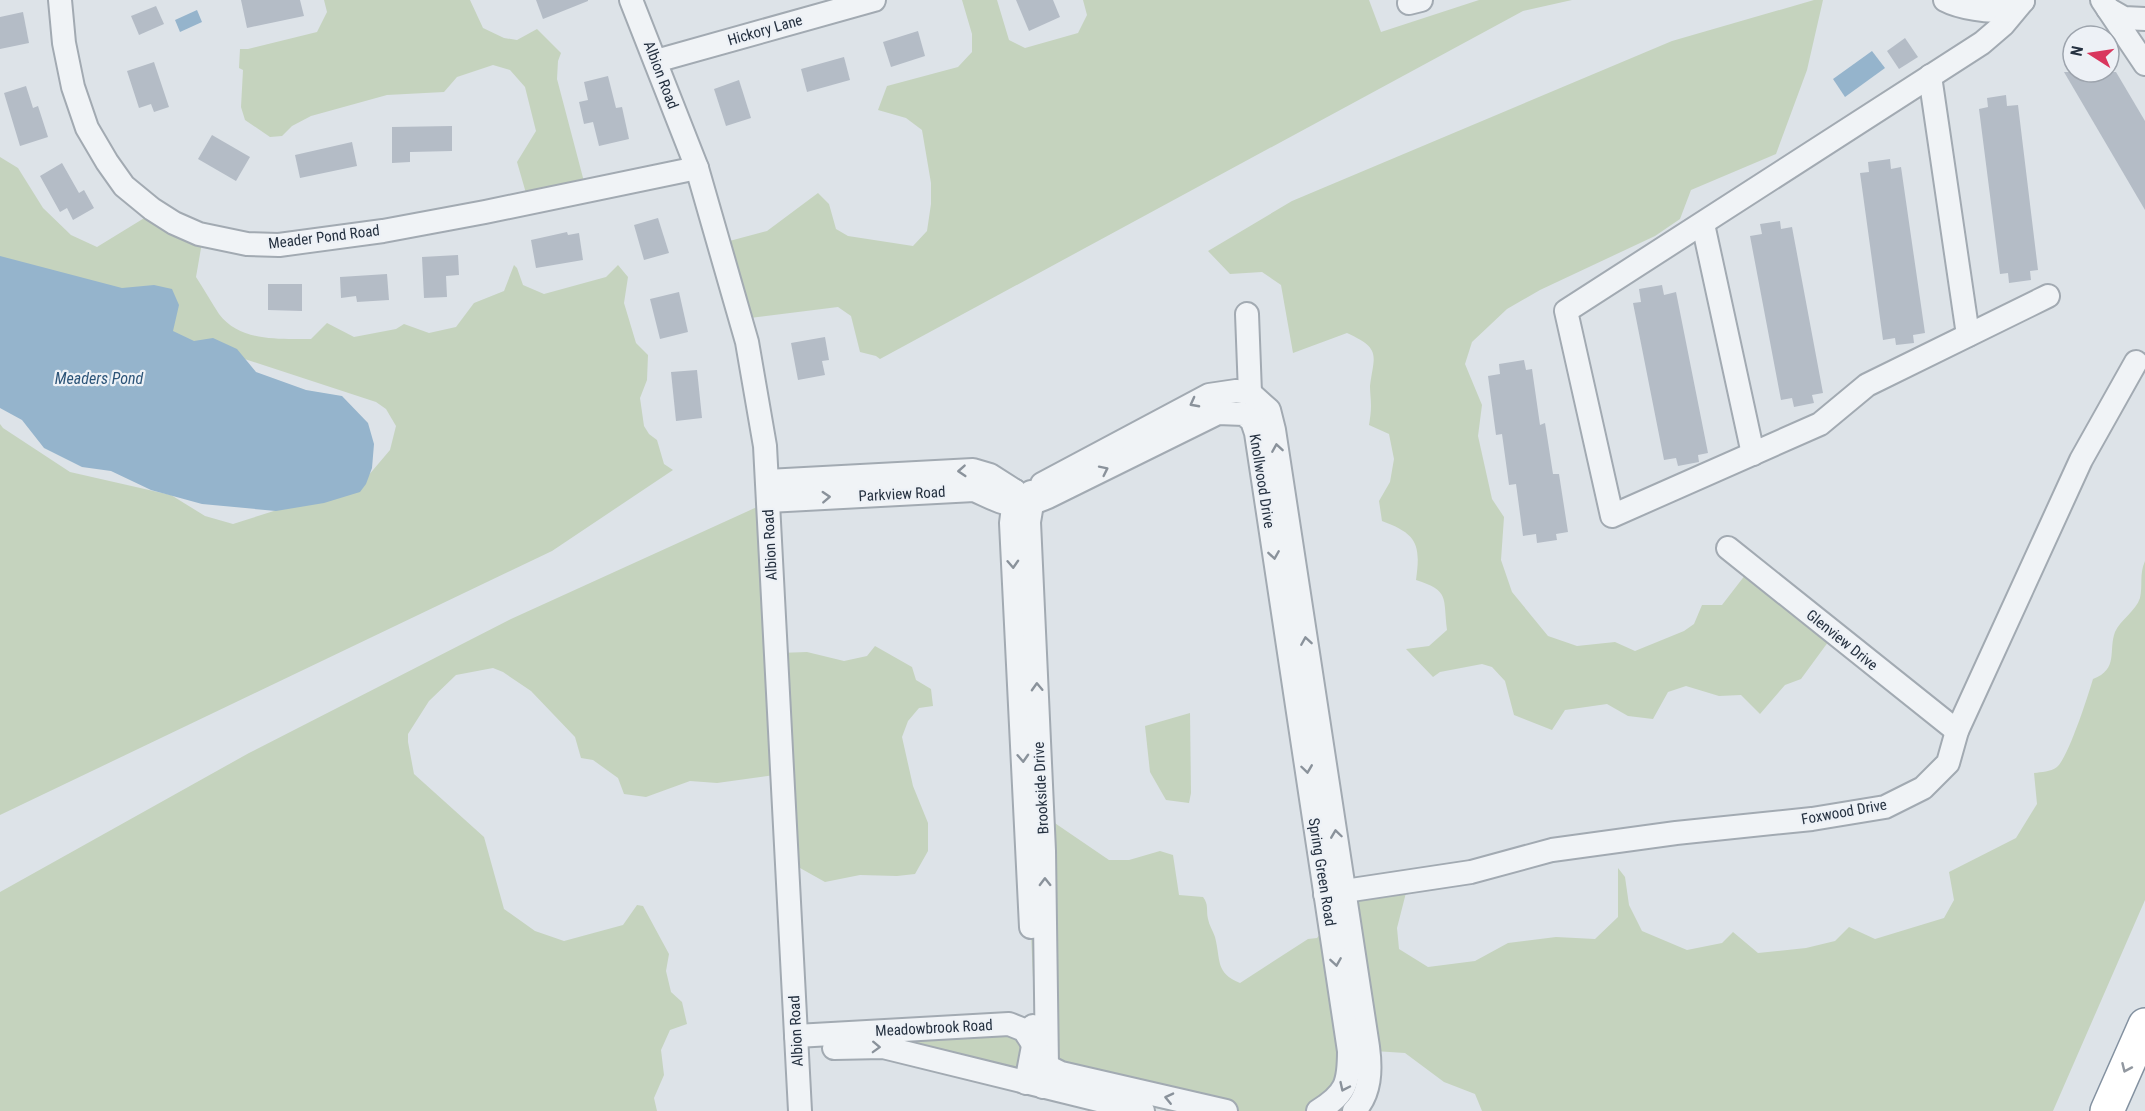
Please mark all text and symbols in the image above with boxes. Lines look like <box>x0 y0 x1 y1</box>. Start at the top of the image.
street label: Hickory Lane <box>726 11 804 49</box>
north arrow <box>2061 24 2121 84</box>
street label: Albion Road <box>640 38 682 112</box>
text: N <box>2067 44 2087 58</box>
street label: Meader Pond Road <box>267 221 381 253</box>
water label: Meaders Pond <box>55 369 143 388</box>
one-way arrow <box>1189 396 1200 407</box>
street label: Knollwood Drive <box>1246 433 1278 529</box>
one-way arrow <box>1271 443 1284 453</box>
one-way arrow <box>958 465 967 478</box>
one-way arrow <box>1097 465 1108 477</box>
street label: Parkview Road <box>858 483 946 505</box>
one-way arrow <box>822 491 831 504</box>
street label: Albion Road <box>759 509 781 581</box>
one-way arrow <box>1268 550 1280 559</box>
one-way arrow <box>1007 559 1020 568</box>
street label: Glenview Drive <box>1803 606 1881 674</box>
one-way arrow <box>1301 636 1313 645</box>
one-way arrow <box>1031 682 1043 691</box>
street label: Brookside Drive <box>1030 741 1052 835</box>
one-way arrow <box>1016 754 1029 763</box>
one-way arrow <box>1300 764 1312 774</box>
street label: Foxwood Drive <box>1800 796 1888 828</box>
street label: Spring Green Road <box>1305 817 1339 927</box>
one-way arrow <box>1330 829 1342 838</box>
one-way arrow <box>1039 877 1051 886</box>
one-way arrow <box>1329 956 1342 966</box>
street label: Albion Road <box>785 995 807 1067</box>
street label: Meadowbrook Road <box>875 1016 993 1040</box>
one-way arrow <box>872 1041 881 1054</box>
one-way arrow <box>2121 1062 2133 1073</box>
one-way arrow <box>1339 1080 1351 1091</box>
one-way arrow <box>1164 1092 1174 1105</box>

